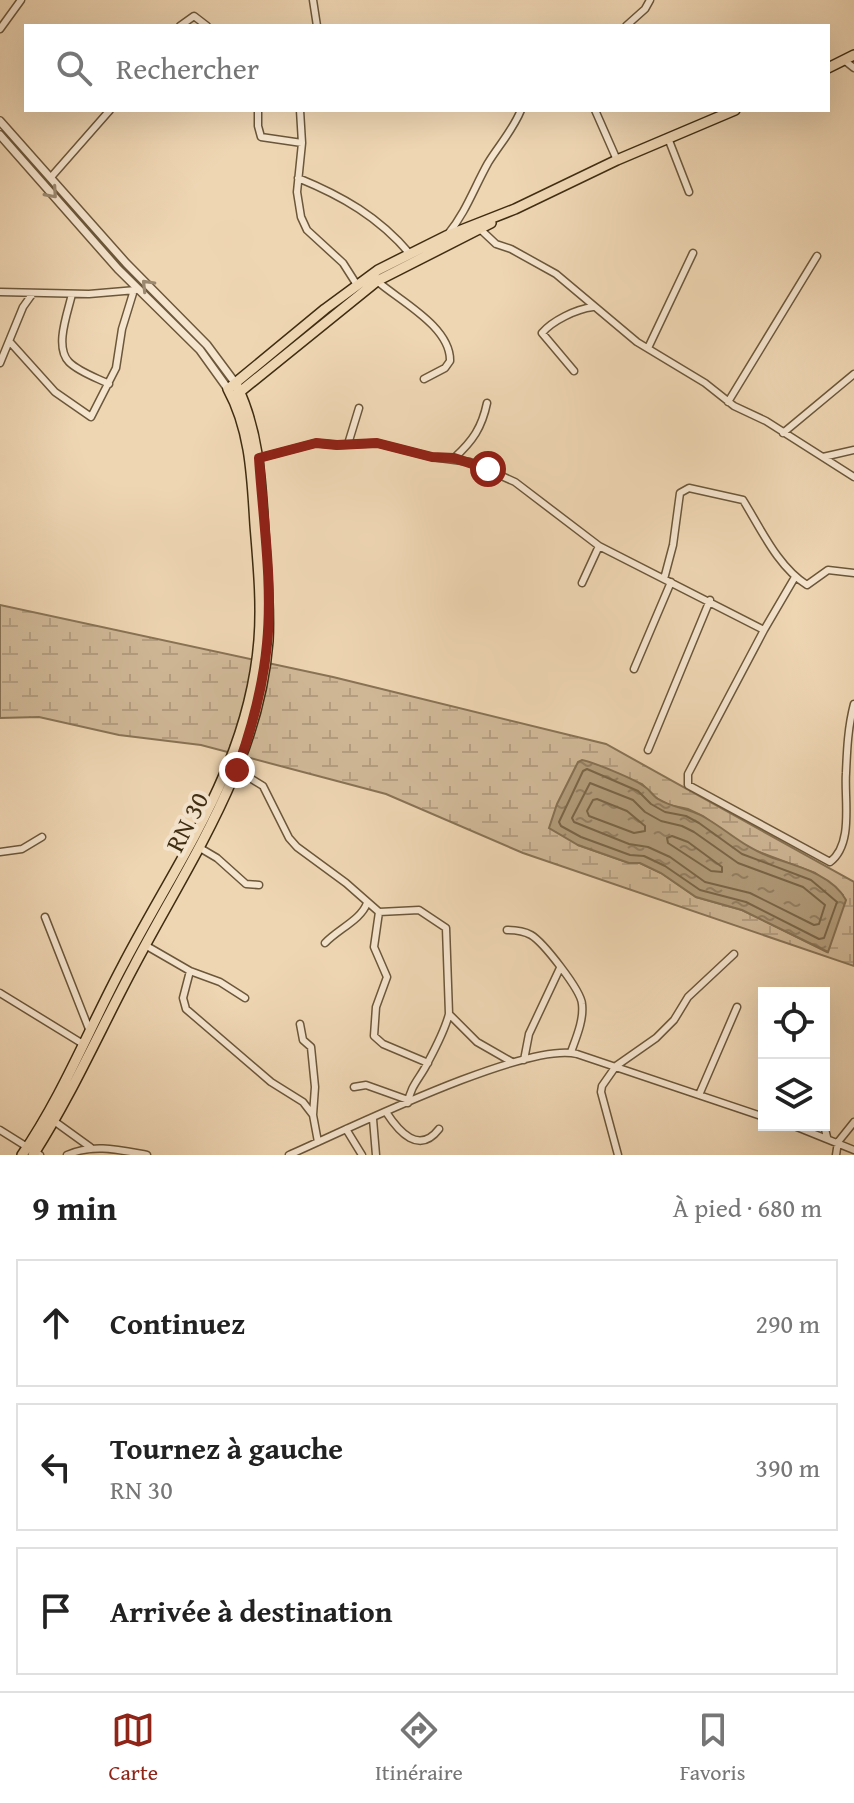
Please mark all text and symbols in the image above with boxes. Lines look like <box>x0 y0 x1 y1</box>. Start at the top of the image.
search box <box>24 24 830 112</box>
icon: search <box>52 46 96 90</box>
text: Rechercher <box>116 46 259 90</box>
one-way arrow <box>42 184 56 199</box>
one-way arrow <box>142 280 156 294</box>
route start <box>470 451 506 487</box>
route end <box>219 752 255 788</box>
street label: RN 30 <box>155 785 218 859</box>
map controls <box>758 987 830 1131</box>
button: locate <box>758 987 830 1059</box>
button: layers <box>758 1059 830 1131</box>
text: 9 min <box>32 1183 117 1232</box>
text: À pied · 680 m <box>673 1188 822 1227</box>
icon: ahead <box>34 1301 78 1345</box>
text: Continuez <box>110 1301 245 1345</box>
text: 290 m <box>755 1304 820 1343</box>
text: Tournez à gauche <box>110 1426 343 1470</box>
icon: left <box>34 1445 78 1489</box>
text: 390 m <box>755 1448 820 1487</box>
text: RN 30 <box>110 1470 173 1509</box>
icon: arrive <box>34 1589 78 1633</box>
text: Arrivée à destination <box>110 1589 392 1633</box>
tab: Carte <box>108 1708 158 1788</box>
tab: Itinéraire <box>375 1708 463 1788</box>
tab: Favoris <box>680 1708 746 1788</box>

